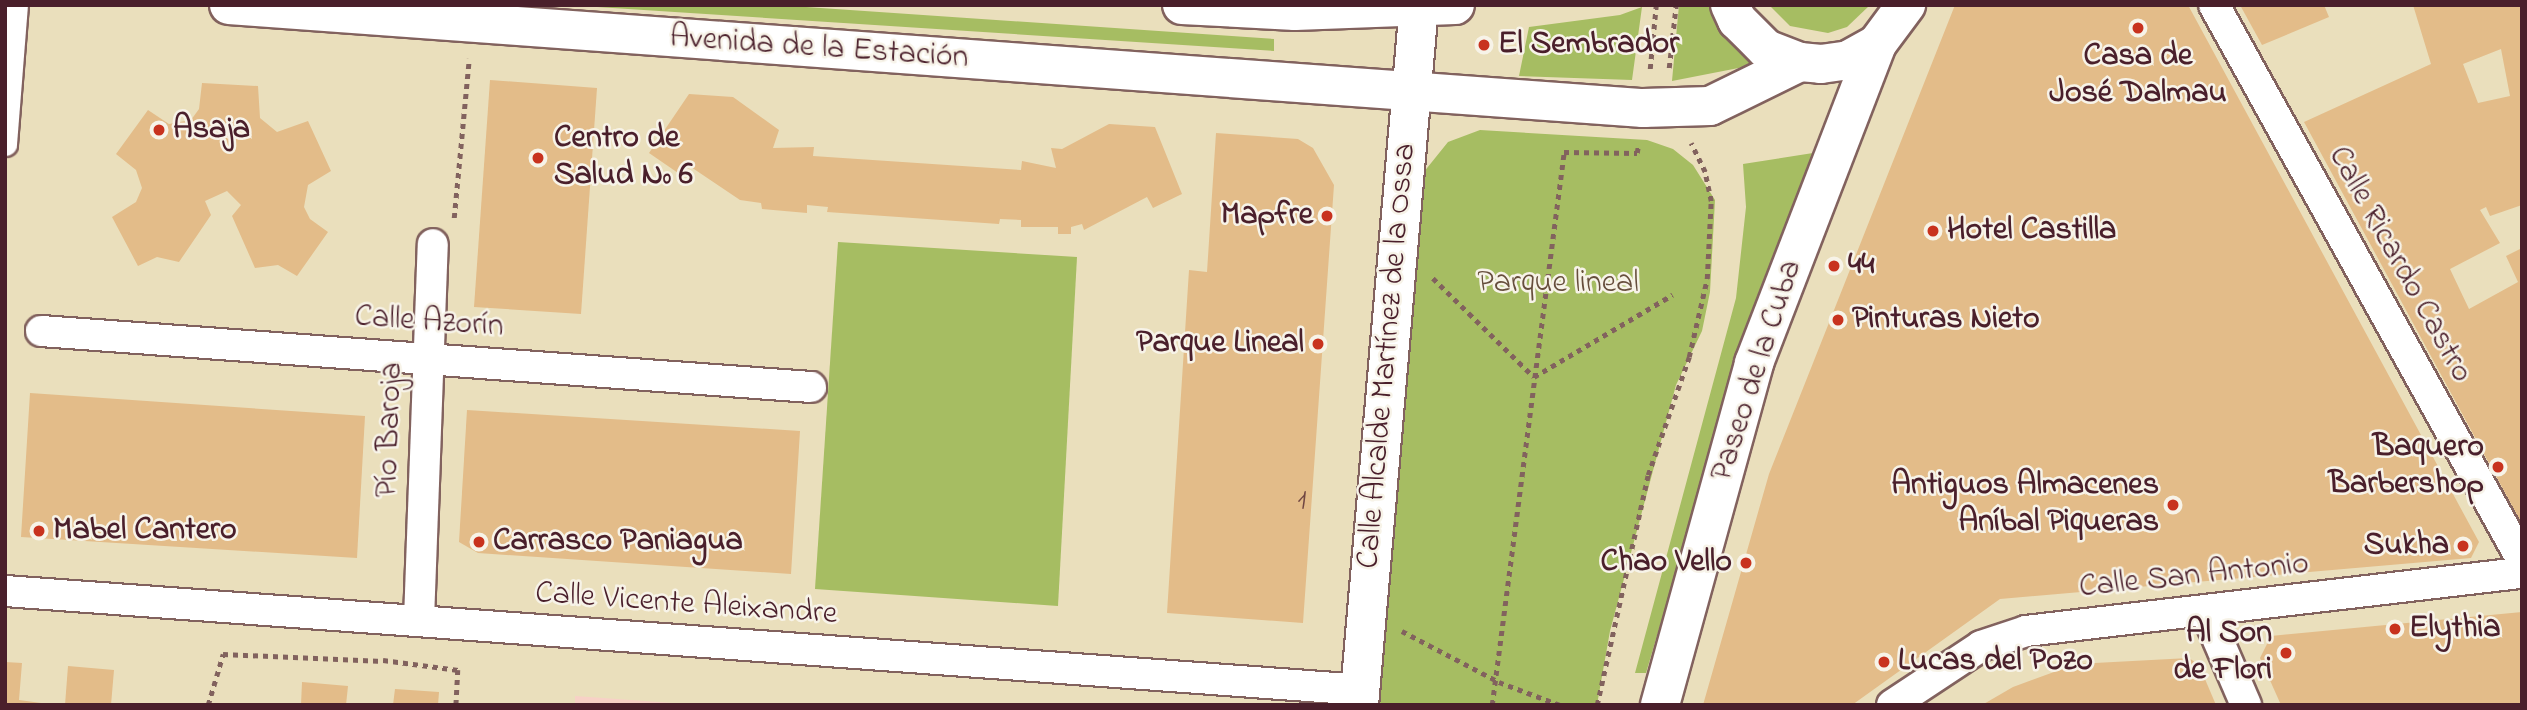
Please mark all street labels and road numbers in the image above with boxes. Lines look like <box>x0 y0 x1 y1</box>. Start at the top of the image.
street label: Avenida de la Estación <box>668 19 970 79</box>
street label: Calle Ricardo Castro <box>2318 140 2480 390</box>
street label: Calle Alcalde Martínez de la Ossa <box>1350 142 1426 570</box>
street label: Paseo de la Cuba <box>1704 256 1812 486</box>
street label: Calle Azorín <box>353 299 505 347</box>
street label: Pío Baroja <box>369 362 413 498</box>
street label: Calle San Antonio <box>2077 546 2311 608</box>
street label: Calle Vicente Aleixandre <box>534 575 838 635</box>

